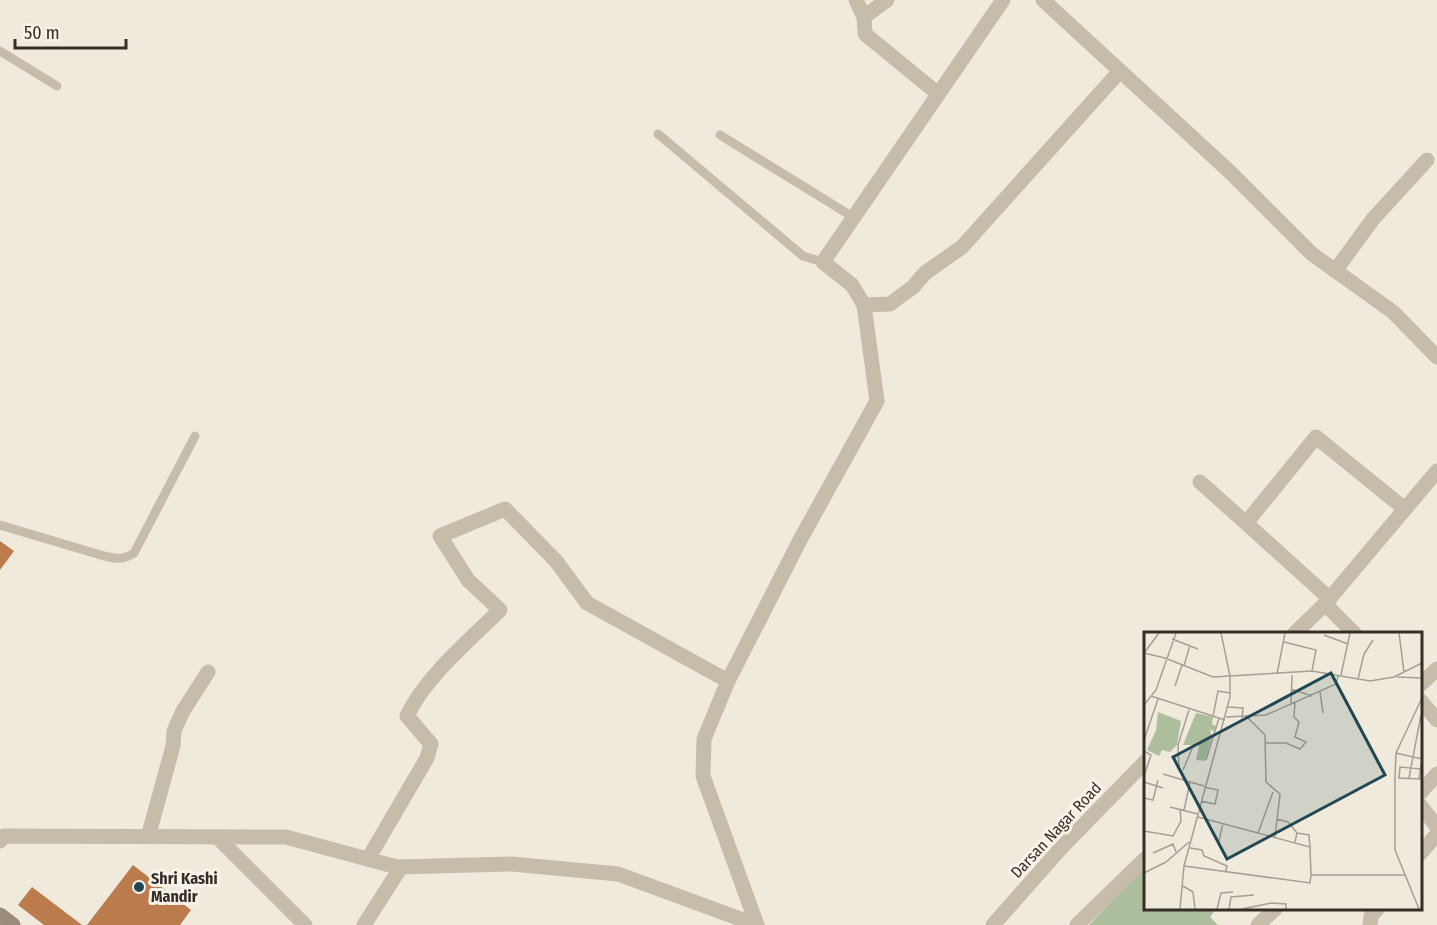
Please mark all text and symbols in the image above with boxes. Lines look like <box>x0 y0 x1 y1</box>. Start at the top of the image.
scale bar <box>15 12 126 50</box>
text: 50 m <box>24 22 60 44</box>
inset map <box>1144 632 1422 910</box>
street label: Darsan Nagar Road <box>1007 778 1105 882</box>
place label: Shri Kashi Mandir <box>151 869 218 906</box>
marker: Shri Kashi Mandir <box>132 880 146 894</box>

